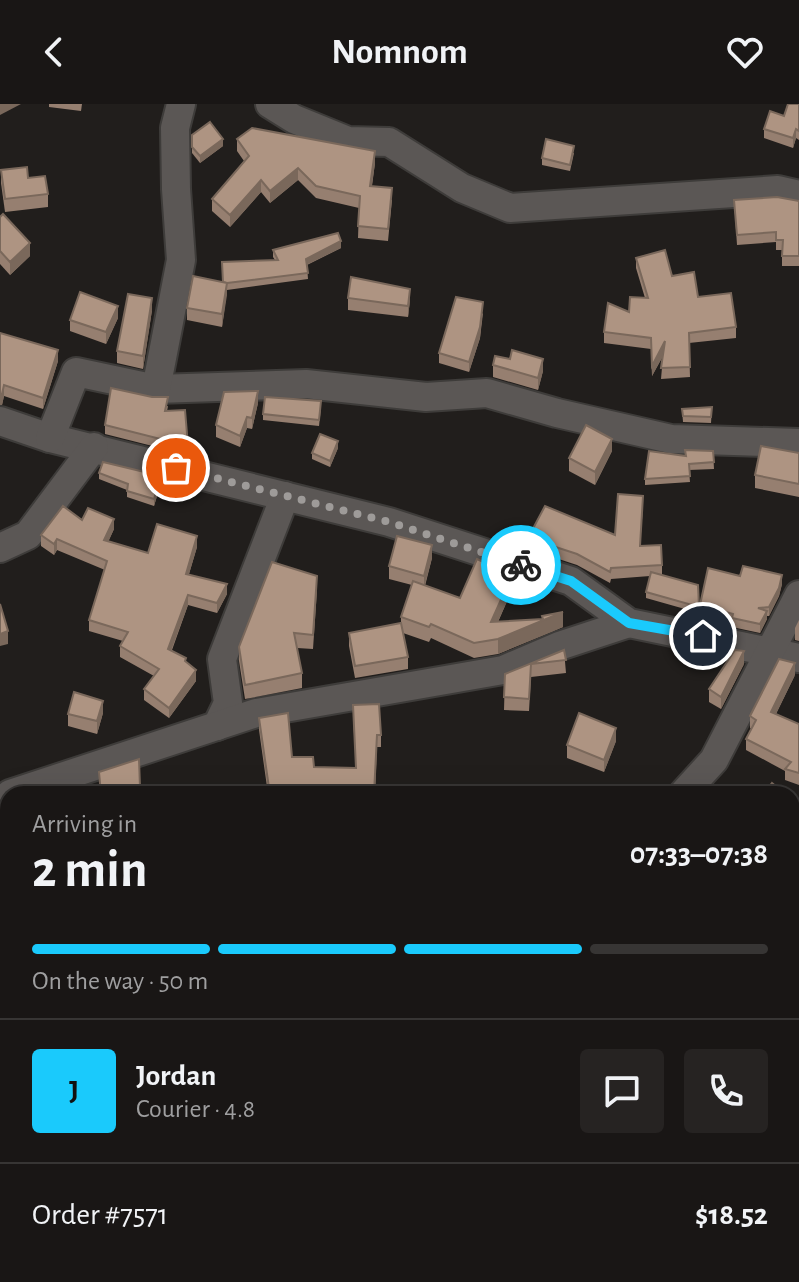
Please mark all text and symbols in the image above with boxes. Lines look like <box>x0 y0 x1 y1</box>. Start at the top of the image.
icon: back <box>32 30 76 74</box>
icon: heart <box>723 30 767 74</box>
text: Nomnom <box>331 34 468 70</box>
pin <box>142 434 210 502</box>
icon: bag <box>154 446 198 490</box>
courier <box>481 525 561 605</box>
icon: bike <box>499 543 543 587</box>
pin <box>669 602 737 670</box>
icon: home <box>681 614 725 658</box>
text: Arriving in <box>32 811 137 837</box>
text: 07:33–07:38 <box>630 839 768 869</box>
text: 2 min <box>32 844 147 896</box>
text: On the way · 50 m <box>32 968 208 994</box>
button: chat <box>580 1049 664 1133</box>
button: phone <box>684 1049 768 1133</box>
text: Jordan <box>136 1061 216 1091</box>
text: J <box>69 1076 79 1106</box>
text: Courier · 4.8 <box>136 1096 255 1122</box>
text: Order #7571 <box>32 1200 168 1230</box>
text: $18.52 <box>695 1200 768 1230</box>

